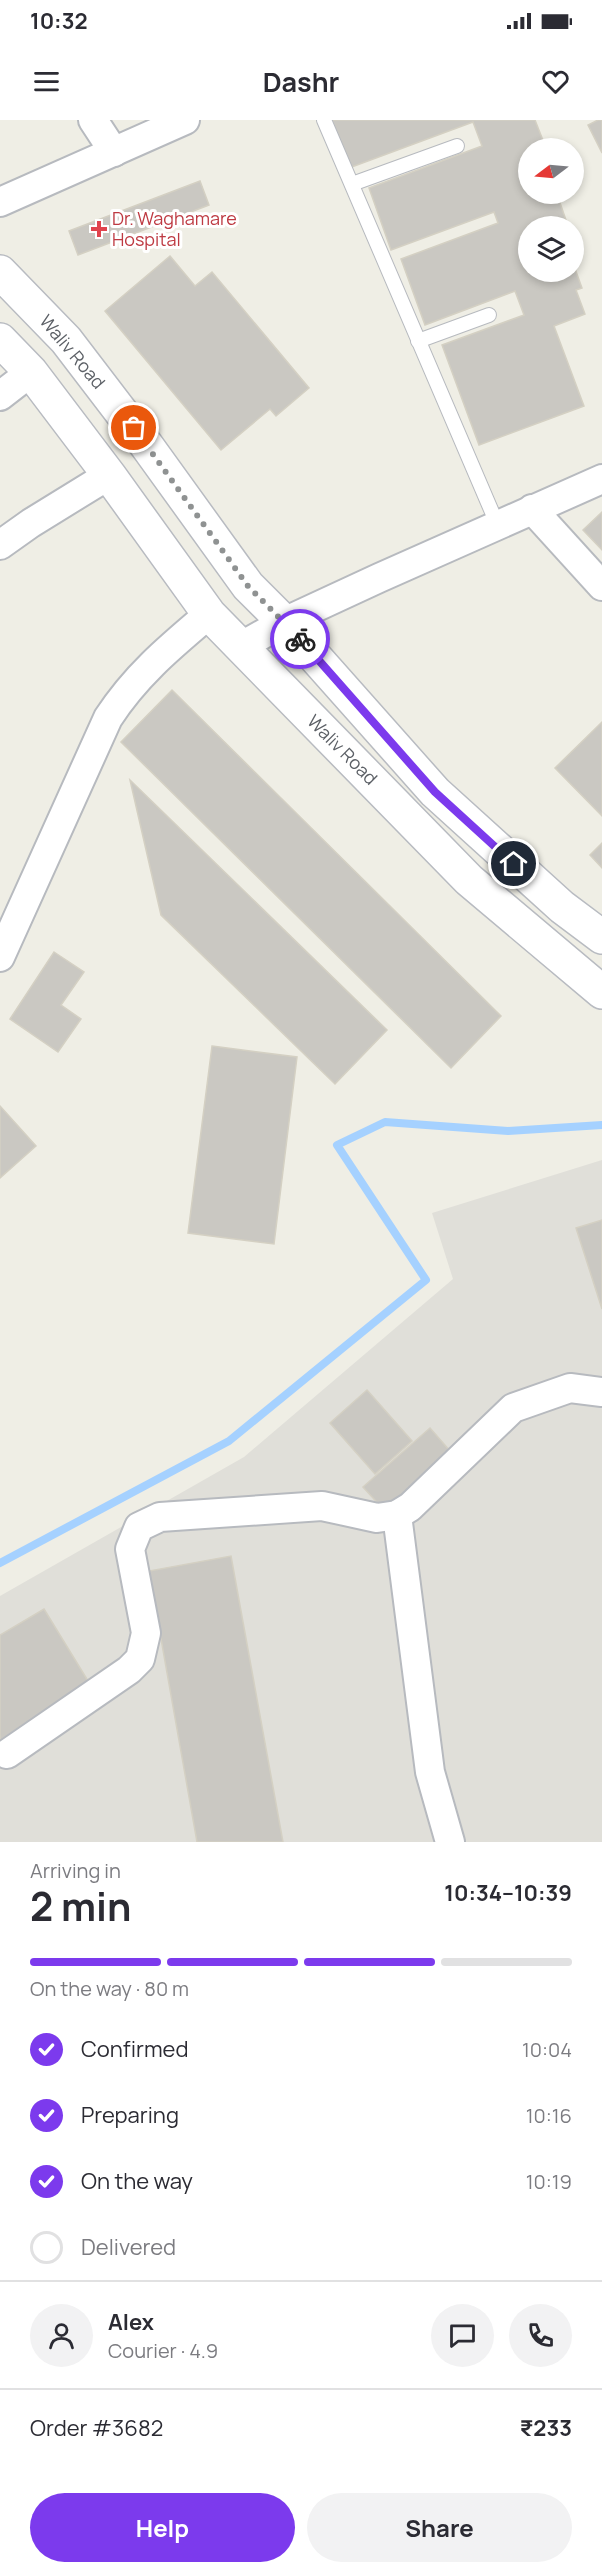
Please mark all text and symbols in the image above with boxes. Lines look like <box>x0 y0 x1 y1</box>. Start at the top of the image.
text: 10:32 <box>30 6 88 36</box>
text: Dashr <box>263 63 339 100</box>
icon: menu <box>30 65 63 98</box>
icon: heart <box>539 65 572 98</box>
north arrow <box>518 138 584 204</box>
map controls <box>518 138 584 282</box>
place label: Dr. Waghamare Hospital <box>112 206 237 251</box>
button: layers <box>518 216 584 282</box>
marker: Dr. Waghamare Hospital <box>90 220 108 238</box>
street label: Waliv Road <box>35 309 111 393</box>
pin <box>108 402 159 453</box>
icon: bag <box>117 411 150 444</box>
courier <box>270 609 330 669</box>
icon: bike <box>284 623 317 656</box>
street label: Waliv Road <box>302 709 383 790</box>
pin <box>488 838 539 889</box>
icon: home <box>497 847 530 880</box>
text: Arriving in <box>30 1857 121 1884</box>
text: 10:34–10:39 <box>444 1878 572 1908</box>
text: 2 min <box>30 1879 131 1933</box>
text: On the way · 80 m <box>30 1975 189 2002</box>
icon: check <box>30 2033 63 2066</box>
text: Confirmed <box>81 2034 189 2064</box>
text: 10:04 <box>522 2036 572 2063</box>
icon: check <box>30 2099 63 2132</box>
text: Preparing <box>81 2100 179 2130</box>
text: 10:16 <box>526 2102 572 2129</box>
icon: check <box>30 2165 63 2198</box>
text: On the way <box>81 2166 193 2196</box>
text: 10:19 <box>526 2168 572 2195</box>
text: Delivered <box>81 2232 176 2262</box>
button: person <box>30 2304 93 2367</box>
button: chat <box>431 2304 494 2367</box>
button: phone <box>509 2304 572 2367</box>
text: Alex <box>108 2307 154 2337</box>
text: Courier · 4.9 <box>108 2337 218 2364</box>
text: Order #3682 <box>30 2413 163 2443</box>
text: ₹233 <box>520 2413 572 2443</box>
button: Help <box>30 2493 295 2562</box>
button: Share <box>307 2493 572 2562</box>

